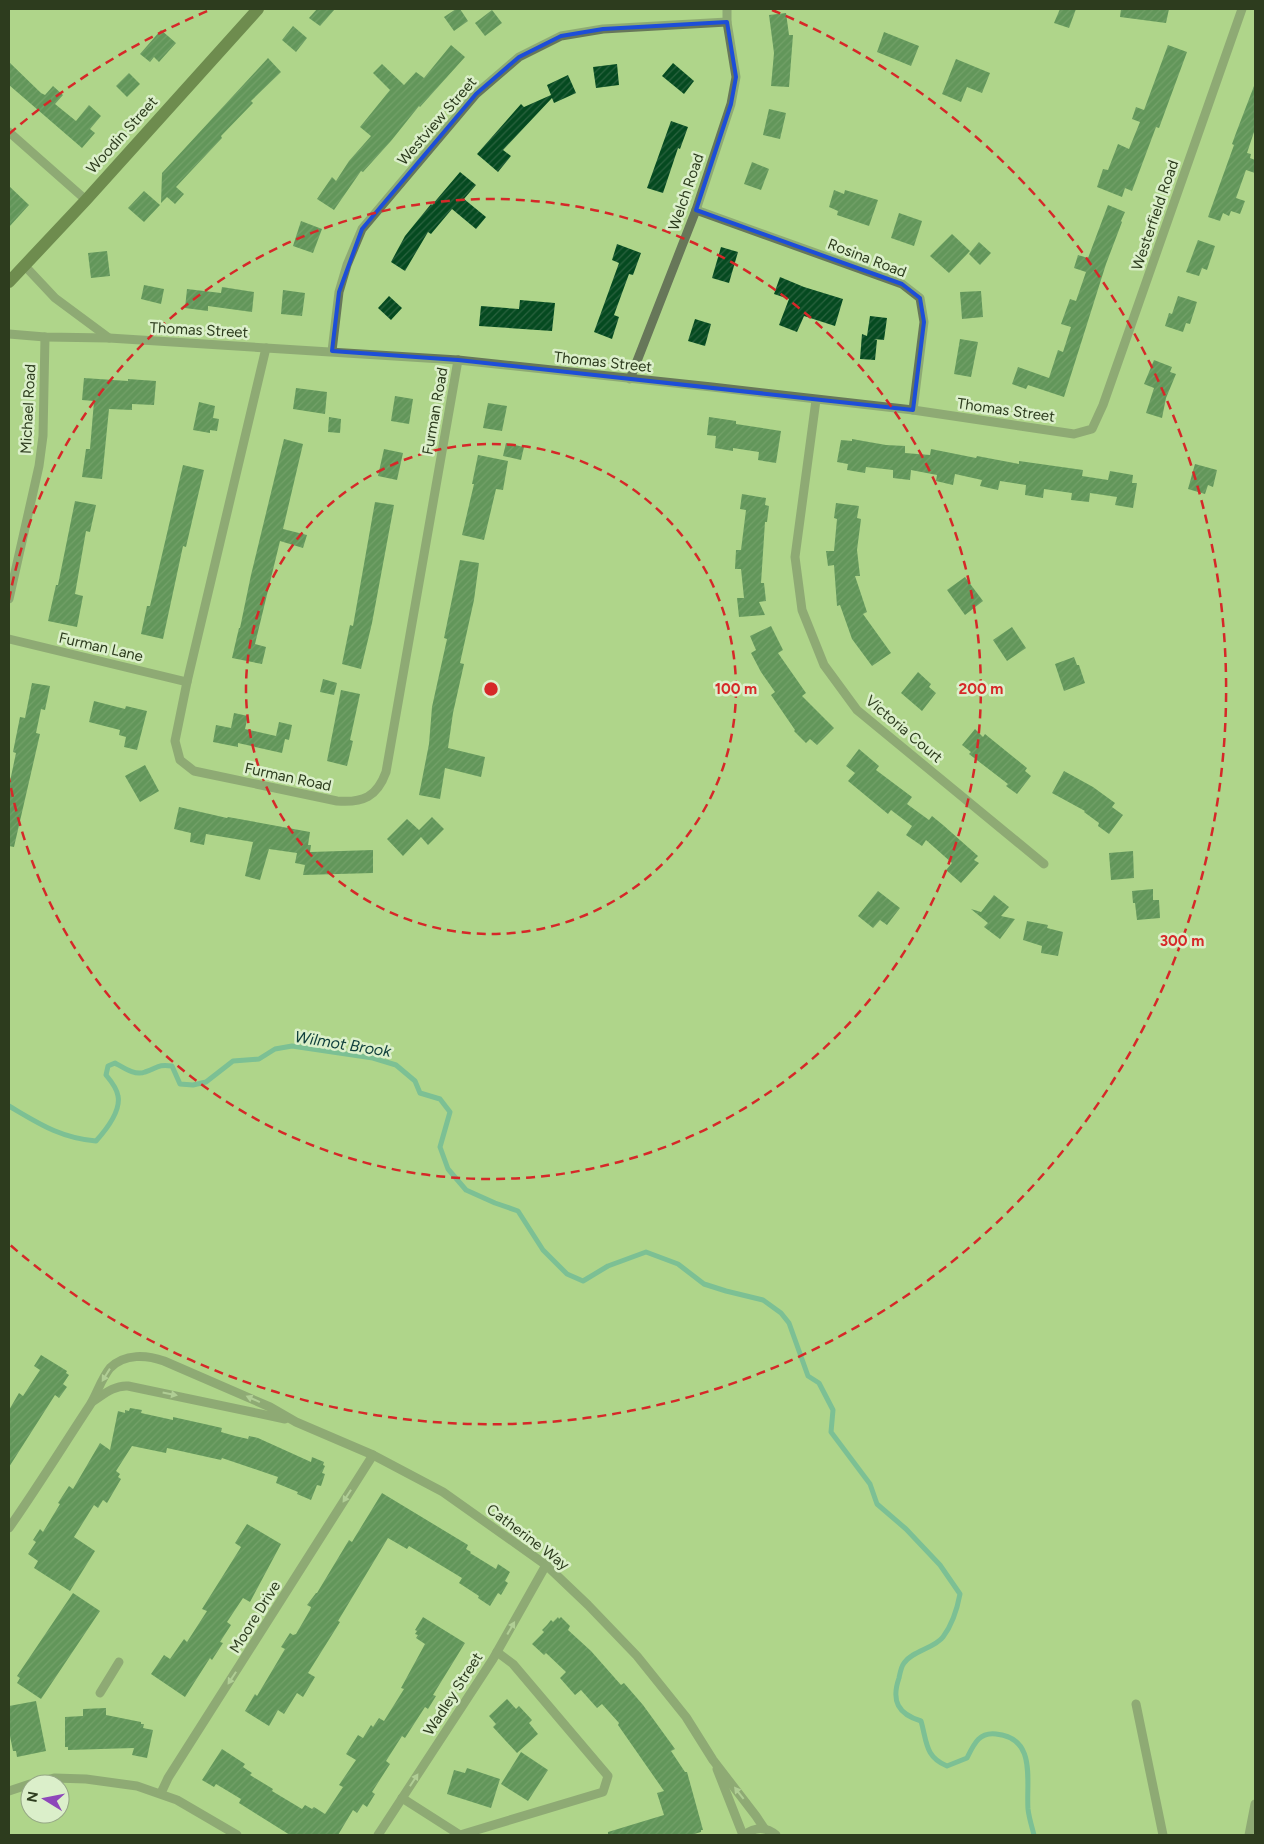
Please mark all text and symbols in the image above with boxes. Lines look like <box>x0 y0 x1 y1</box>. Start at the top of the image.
street label: Westview Street <box>394 73 481 169</box>
street label: Woodin Street <box>83 92 162 177</box>
street label: Welch Road <box>664 151 708 233</box>
street label: Westerfield Road <box>1128 158 1182 272</box>
street label: Rosina Road <box>825 235 909 281</box>
street label: Thomas Street <box>149 318 249 342</box>
street label: Thomas Street <box>553 348 653 376</box>
street label: Michael Road <box>17 364 39 454</box>
street label: Furman Road <box>418 366 452 456</box>
street label: Thomas Street <box>956 394 1056 426</box>
street label: Furman Lane <box>57 629 145 665</box>
centre of rings <box>482 680 500 698</box>
text: 100 m <box>715 680 757 698</box>
text: 200 m <box>959 680 1003 698</box>
street label: Victoria Court <box>862 692 946 767</box>
street label: Furman Road <box>243 759 333 795</box>
text: 300 m <box>1160 932 1204 950</box>
water label: Wilmot Brook <box>293 1027 394 1061</box>
one-way arrow <box>101 1369 111 1382</box>
one-way arrow <box>162 1390 177 1398</box>
one-way arrow <box>246 1395 260 1403</box>
one-way arrow <box>343 1490 352 1503</box>
street label: Catherine Way <box>483 1500 573 1574</box>
street label: Moore Drive <box>226 1578 284 1656</box>
one-way arrow <box>506 1621 515 1635</box>
street label: Wadley Street <box>420 1649 487 1739</box>
one-way arrow <box>228 1671 237 1685</box>
one-way arrow <box>409 1773 419 1787</box>
north arrow <box>20 1774 70 1824</box>
one-way arrow <box>734 1786 744 1800</box>
text: N <box>23 1790 42 1804</box>

